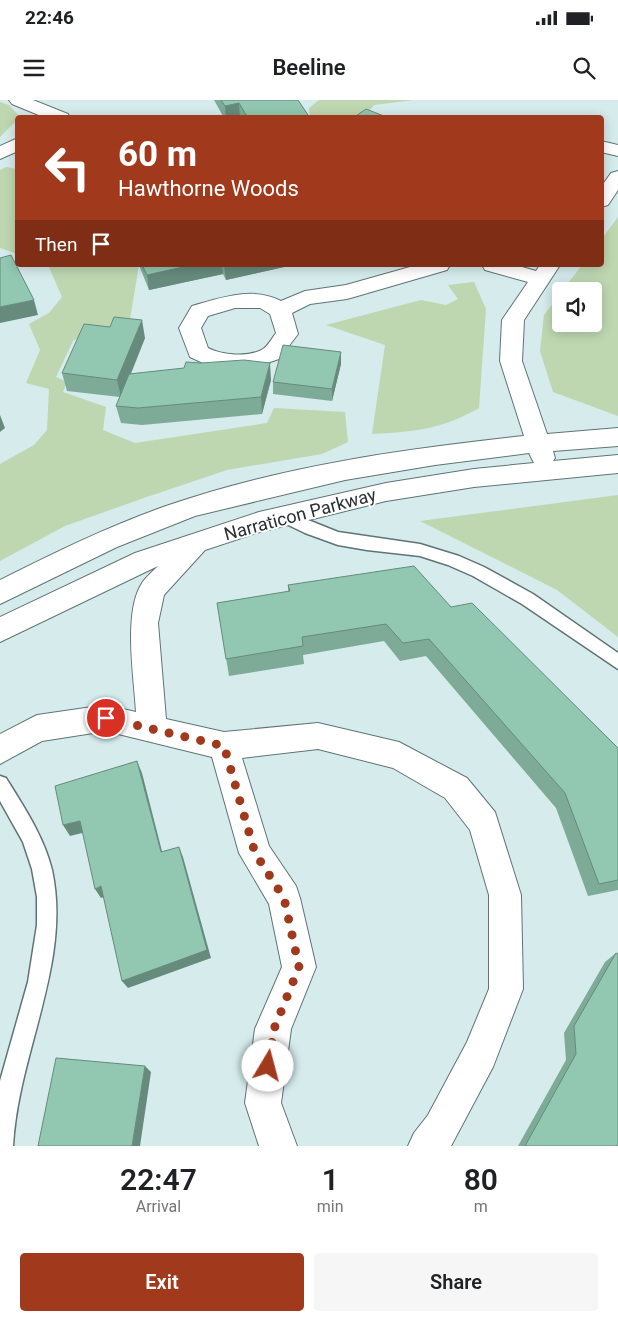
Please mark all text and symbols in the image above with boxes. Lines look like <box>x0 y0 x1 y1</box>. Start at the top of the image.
text: 22:46 <box>25 6 74 29</box>
icon: menu <box>20 54 48 82</box>
icon: search <box>570 54 598 82</box>
text: Beeline <box>272 55 346 80</box>
text: 60 m <box>118 134 197 175</box>
icon: left <box>35 135 100 200</box>
text: Hawthorne Woods <box>118 176 299 201</box>
icon: arrive <box>87 230 115 258</box>
text: Then <box>35 233 77 256</box>
map controls <box>552 282 602 332</box>
button: sound <box>552 282 602 332</box>
street label: Narraticon Parkway <box>222 483 379 544</box>
pin <box>85 697 127 739</box>
icon: arrive <box>92 704 120 732</box>
position arrow <box>241 1039 293 1091</box>
text: 22:47 <box>120 1162 197 1197</box>
text: 1 <box>322 1162 339 1197</box>
text: 80 <box>464 1162 498 1197</box>
text: Arrival <box>136 1197 181 1216</box>
text: min <box>317 1197 344 1216</box>
text: m <box>474 1197 488 1216</box>
button: Exit <box>20 1253 304 1311</box>
button: Share <box>314 1253 598 1311</box>

